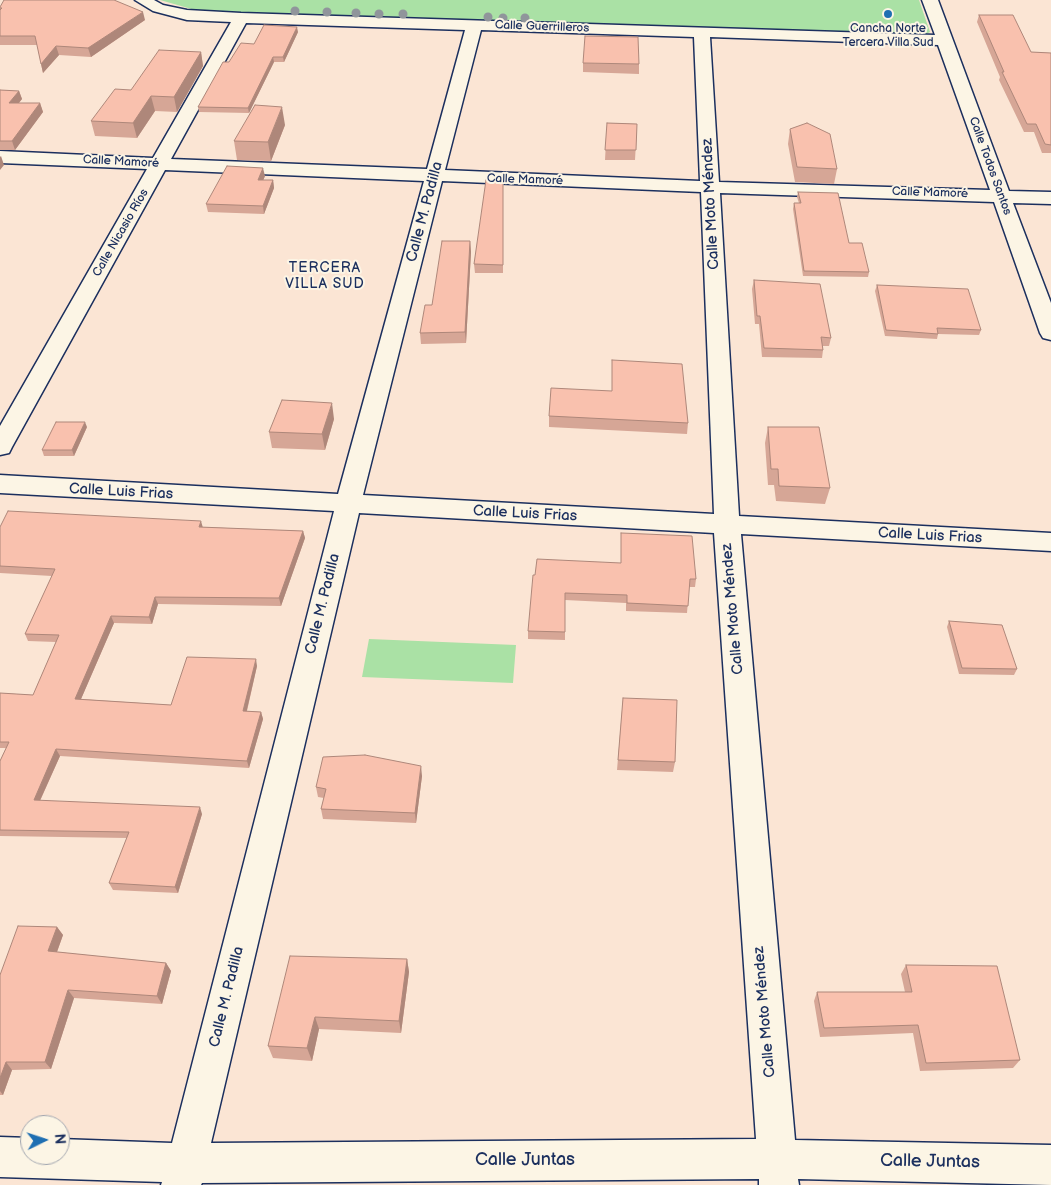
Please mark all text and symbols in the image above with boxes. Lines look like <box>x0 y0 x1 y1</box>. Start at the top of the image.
marker: Cancha Norte Tercera Villa Sud <box>882 8 894 20</box>
street label: Calle Guerrilleros <box>495 18 589 36</box>
place label: Cancha Norte Tercera Villa Sud <box>842 22 934 50</box>
street label: Calle Todos Santos <box>966 115 1014 217</box>
street label: Calle Moto Méndez <box>699 138 723 270</box>
street label: Calle Mamoré <box>83 153 159 171</box>
street label: Calle M. Padilla <box>403 160 447 264</box>
street label: Calle Mamoré <box>487 171 563 189</box>
street label: Calle Mamoré <box>892 184 968 202</box>
street label: Calle Nicasio Ríos <box>90 187 152 279</box>
district label: TERCERA VILLA SUD <box>284 260 366 292</box>
street label: Calle Luis Frias <box>68 480 174 504</box>
street label: Calle Luis Frias <box>472 502 578 526</box>
street label: Calle Luis Frias <box>877 524 983 548</box>
street label: Calle Moto Méndez <box>718 543 748 675</box>
street label: Calle M. Padilla <box>302 552 344 656</box>
street label: Calle M. Padilla <box>206 945 248 1049</box>
street label: Calle Moto Méndez <box>750 946 780 1078</box>
north arrow <box>20 1115 70 1165</box>
text: N <box>51 1133 68 1145</box>
street label: Calle Juntas <box>475 1149 575 1171</box>
street label: Calle Juntas <box>880 1150 980 1174</box>

